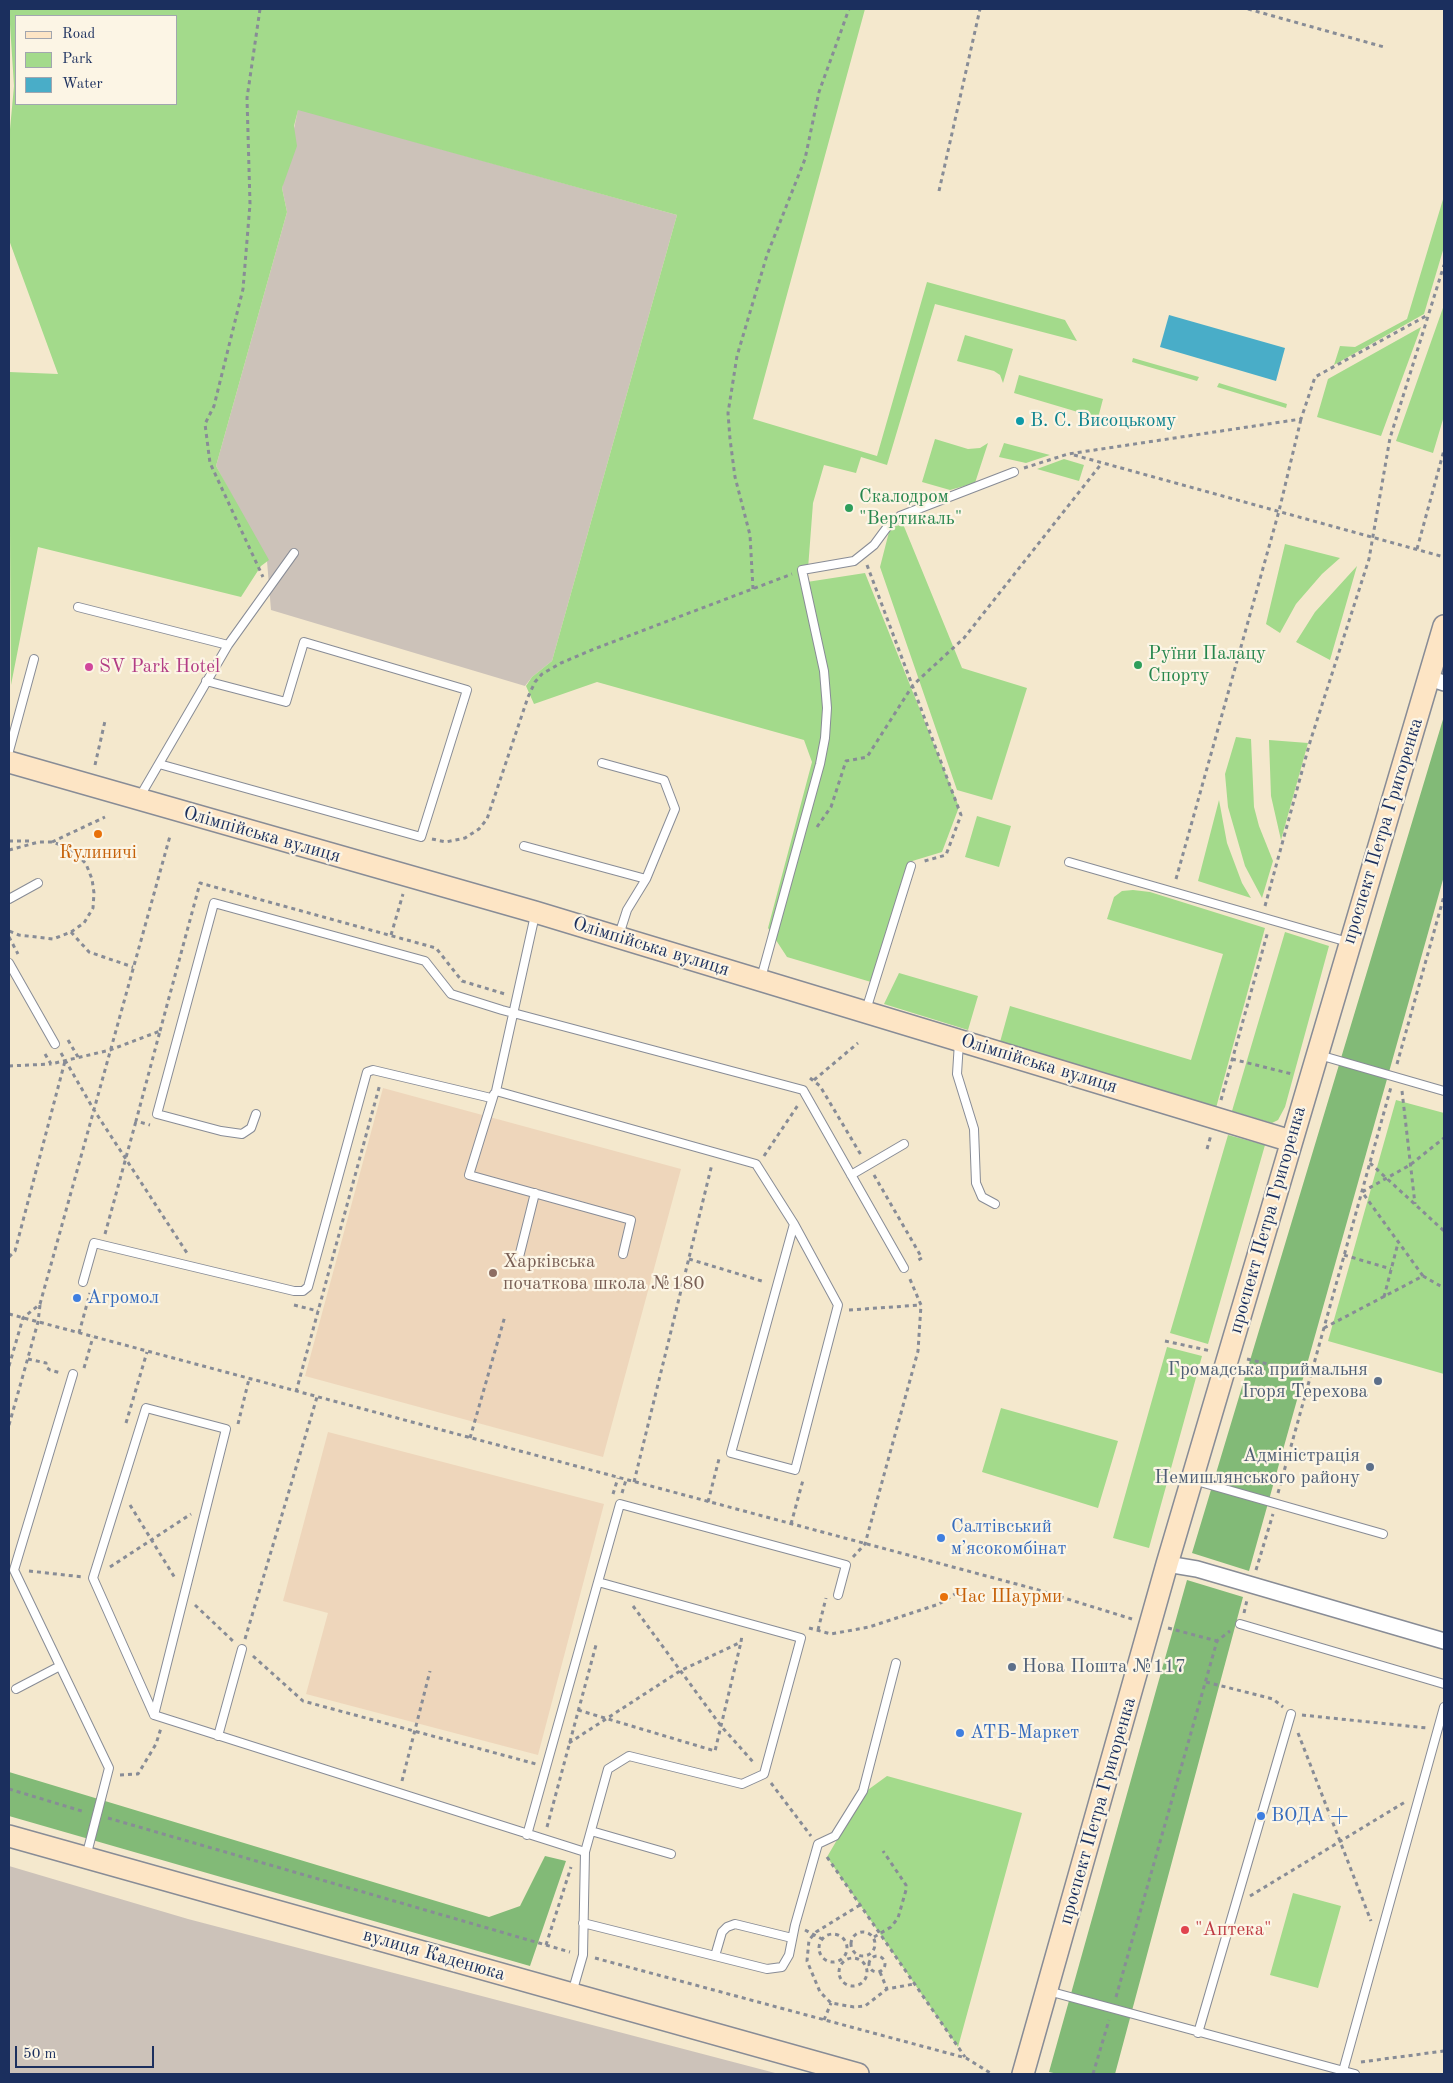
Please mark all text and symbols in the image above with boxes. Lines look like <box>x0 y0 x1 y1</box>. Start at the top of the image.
legend <box>15 15 178 105</box>
text: Road <box>62 27 95 42</box>
text: Park <box>62 52 93 67</box>
text: Water <box>62 77 103 92</box>
place label: В. С. Висоцькому <box>1030 410 1176 432</box>
marker: В. С. Висоцькому <box>1014 415 1026 427</box>
place label: Скалодром "Вертикаль" <box>859 486 962 530</box>
marker: Скалодром "Вертикаль" <box>843 502 855 514</box>
place label: Руїни Палацу Спорту <box>1148 643 1266 687</box>
place label: SV Park Hotel <box>99 656 220 678</box>
marker: Руїни Палацу Спорту <box>1132 659 1144 671</box>
marker: SV Park Hotel <box>83 661 95 673</box>
street label: проспект Петра Григоренка <box>1338 715 1428 947</box>
street label: Олімпійська вулиця <box>181 802 343 868</box>
marker: Кулиничі <box>92 828 104 840</box>
place label: Кулиничі <box>59 842 137 864</box>
street label: Олімпійська вулиця <box>570 912 732 982</box>
street label: Олімпійська вулиця <box>958 1029 1120 1099</box>
street label: проспект Петра Григоренка <box>1225 1104 1311 1336</box>
place label: Харківська початкова школа №180 <box>503 1251 705 1295</box>
marker: Харківська початкова школа №180 <box>487 1267 499 1279</box>
place label: Агромол <box>87 1287 159 1309</box>
marker: Агромол <box>71 1292 83 1304</box>
place label: Громадська приймальня Ігоря Терехова <box>1168 1359 1368 1403</box>
marker: Громадська приймальня Ігоря Терехова <box>1372 1375 1384 1387</box>
place label: Адміністрація Немишлянського району <box>1154 1445 1360 1489</box>
marker: Адміністрація Немишлянського району <box>1364 1461 1376 1473</box>
place label: Салтівський мʼясокомбінат <box>951 1516 1067 1560</box>
marker: Салтівський мʼясокомбінат <box>935 1532 947 1544</box>
place label: Час Шаурми <box>954 1586 1062 1608</box>
marker: Час Шаурми <box>938 1591 950 1603</box>
place label: Нова Пошта №117 <box>1022 1656 1186 1678</box>
marker: Нова Пошта №117 <box>1006 1661 1018 1673</box>
street label: проспект Петра Григоренка <box>1055 1695 1141 1927</box>
place label: АТБ-Маркет <box>970 1722 1079 1744</box>
marker: АТБ-Маркет <box>954 1727 966 1739</box>
place label: ВОДА + <box>1271 1805 1348 1827</box>
marker: ВОДА + <box>1255 1810 1267 1822</box>
place label: "Аптека" <box>1195 1919 1272 1941</box>
street label: вулиця Каденюка <box>360 1924 508 1986</box>
marker: "Аптека" <box>1179 1924 1191 1936</box>
scale bar <box>18 2036 156 2068</box>
text: 50 m <box>23 2047 57 2062</box>

